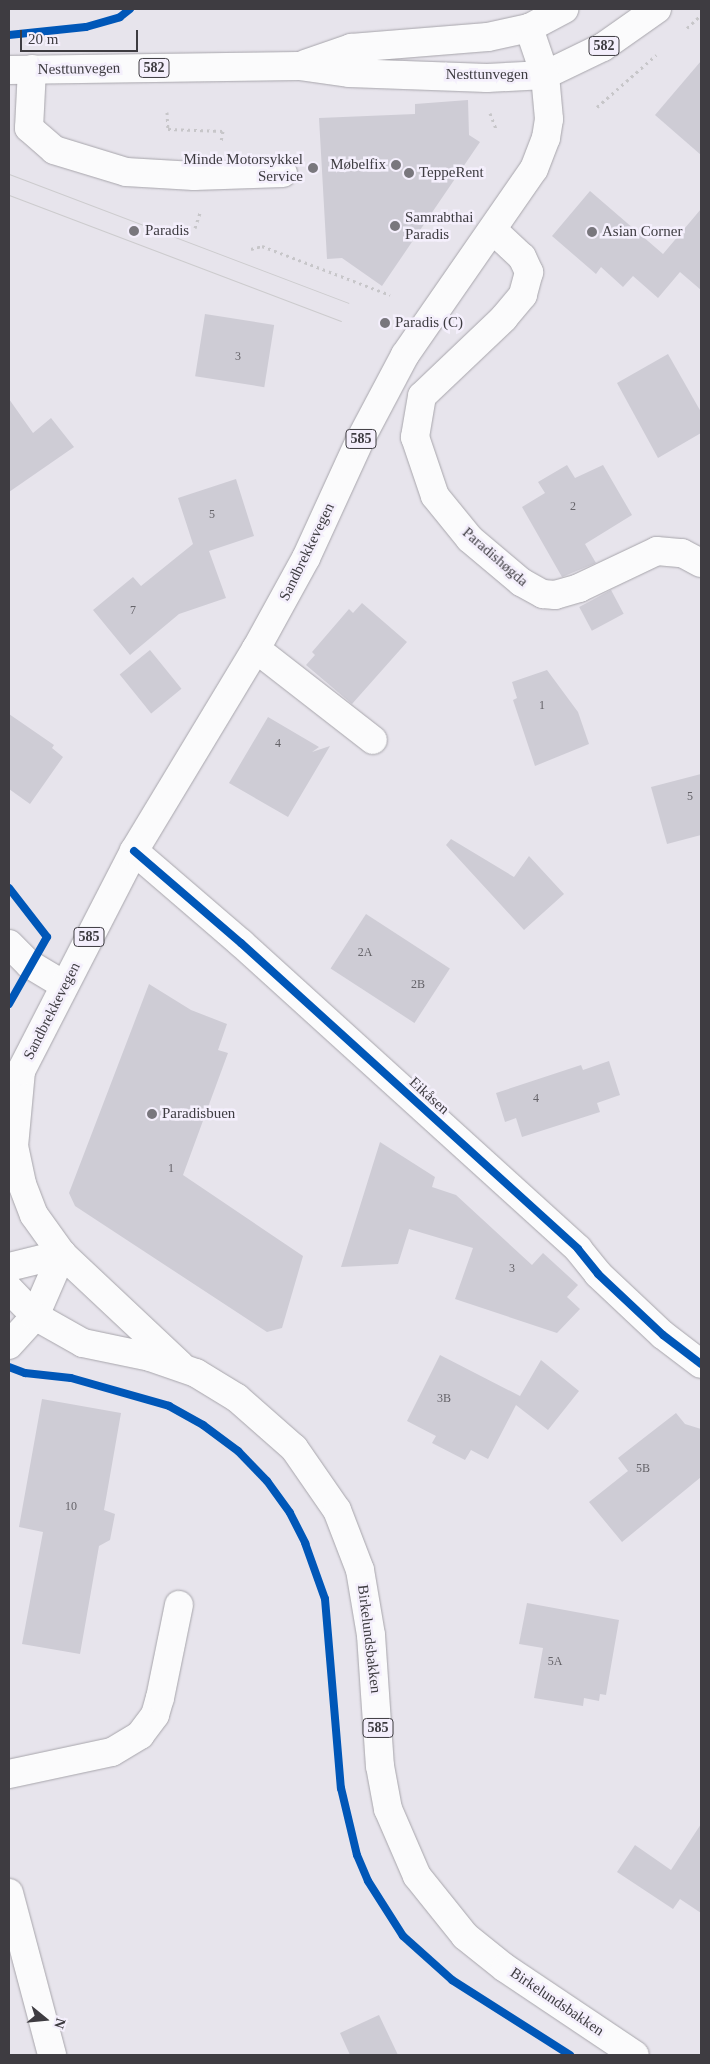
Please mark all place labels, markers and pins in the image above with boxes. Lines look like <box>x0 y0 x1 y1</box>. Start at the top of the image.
place label: Minde Motorsykkel Service <box>183 150 303 185</box>
place label: Møbelfix <box>330 156 386 174</box>
marker: Møbelfix <box>390 159 402 171</box>
marker: Minde Motorsykkel Service <box>307 162 319 174</box>
place label: TeppeRent <box>419 164 484 182</box>
marker: TeppeRent <box>403 167 415 179</box>
place label: Samrabthai Paradis <box>405 208 473 243</box>
marker: Samrabthai Paradis <box>389 220 401 232</box>
place label: Paradis <box>145 222 189 240</box>
place label: Asian Corner <box>602 223 682 241</box>
marker: Paradis <box>127 224 141 238</box>
marker: Asian Corner <box>586 226 598 238</box>
place label: Paradis (C) <box>395 314 463 332</box>
marker: Paradis (C) <box>379 317 391 329</box>
place label: Paradisbuen <box>162 1105 235 1123</box>
marker: Paradisbuen <box>146 1108 158 1120</box>

